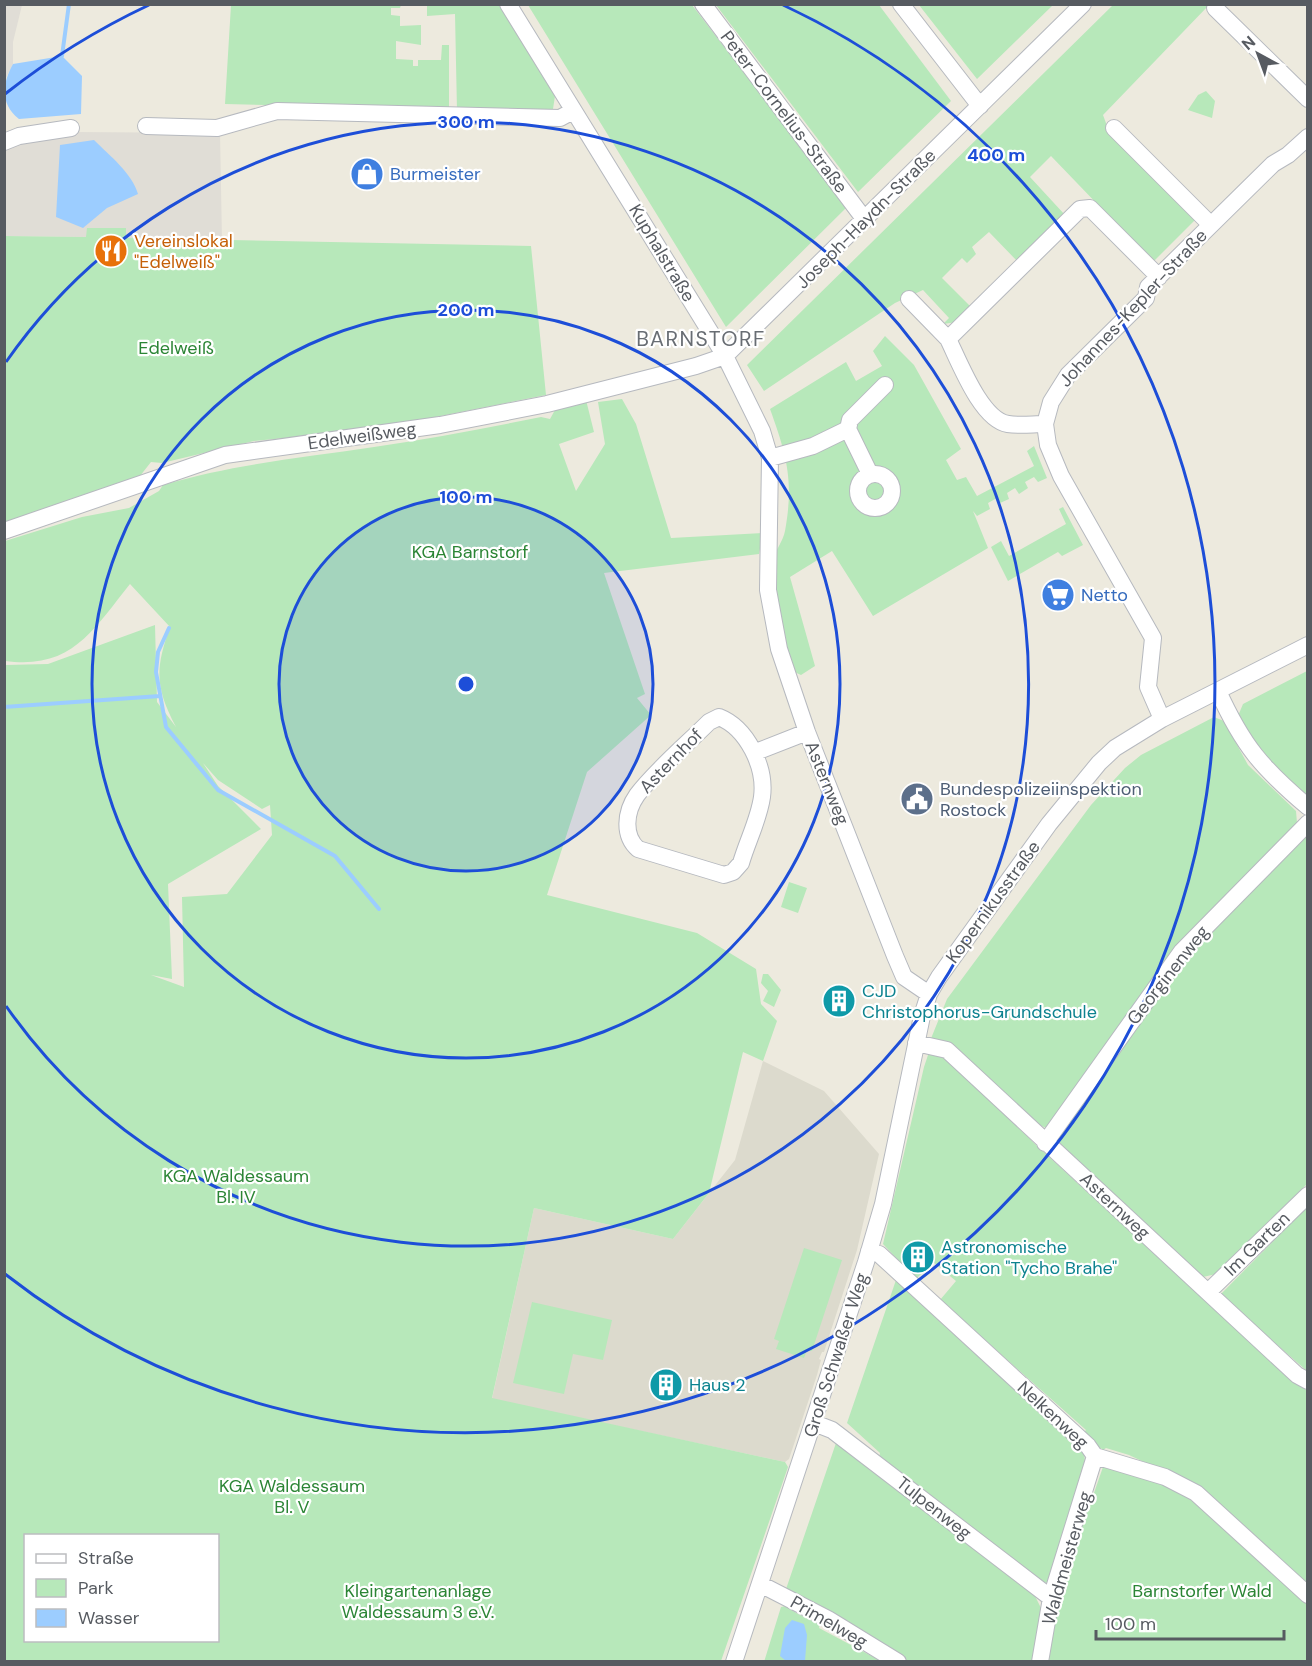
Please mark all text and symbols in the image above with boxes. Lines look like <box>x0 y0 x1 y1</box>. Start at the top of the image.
north arrow <box>1228 24 1288 84</box>
street label: Peter-Cornelius-Straße <box>715 26 853 198</box>
text: N <box>1237 31 1260 55</box>
text: 300 m <box>437 110 495 134</box>
text: 400 m <box>967 143 1025 167</box>
street label: Joseph-Haydn-Straße <box>791 144 941 294</box>
shop icon: Burmeister <box>349 156 385 192</box>
place label: Burmeister <box>390 162 481 186</box>
street label: Kuphalstraße <box>623 200 701 306</box>
street label: Johannes-Kepler-Straße <box>1054 224 1212 392</box>
place label: Vereinslokal "Edelweiß" <box>134 229 233 274</box>
restaurant icon: Vereinslokal "Edelweiß" <box>93 233 129 269</box>
text: 200 m <box>438 298 494 322</box>
district label: BARNSTORF <box>636 325 766 353</box>
park label: Edelweiß <box>138 336 214 360</box>
street label: Edelweißweg <box>306 417 418 455</box>
text: 100 m <box>439 485 493 509</box>
park label: KGA Barnstorf <box>412 540 528 564</box>
supermarket icon: Netto <box>1040 577 1076 613</box>
place label: Netto <box>1081 583 1128 607</box>
centre of rings <box>456 674 476 694</box>
street label: Asternhof <box>634 723 708 799</box>
street label: Asternweg <box>799 738 855 828</box>
place label: Bundespolizeiinspektion Rostock <box>940 777 1142 822</box>
public building icon: Bundespolizeiinspektion Rostock <box>899 781 935 817</box>
street label: Kopernikusstraße <box>940 836 1046 968</box>
street label: Georginenweg <box>1122 920 1214 1030</box>
place label: CJD Christophorus-Grundschule <box>862 979 1097 1024</box>
building icon: CJD Christophorus-Grundschule <box>821 983 857 1019</box>
park label: KGA Waldessaum Bl. IV <box>163 1164 309 1209</box>
street label: Asternweg <box>1075 1167 1155 1245</box>
street label: Im Garten <box>1219 1207 1295 1281</box>
place label: Astronomische Station "Tycho Brahe" <box>941 1235 1117 1280</box>
building icon: Astronomische Station "Tycho Brahe" <box>900 1239 936 1275</box>
street label: Groß Schwaßer Weg <box>798 1270 874 1440</box>
building icon: Haus 2 <box>648 1367 684 1403</box>
place label: Haus 2 <box>689 1373 746 1397</box>
street label: Nelkenweg <box>1012 1376 1094 1454</box>
street label: Tulpenweg <box>892 1471 976 1545</box>
park label: KGA Waldessaum Bl. V <box>219 1474 365 1519</box>
street label: Waldmeisterweg <box>1036 1488 1098 1628</box>
legend <box>24 1534 219 1642</box>
text: Straße <box>78 1546 134 1570</box>
text: Park <box>78 1576 114 1600</box>
park label: Kleingartenanlage Waldessaum 3 e.V. <box>342 1579 494 1624</box>
park label: Barnstorfer Wald <box>1132 1579 1272 1603</box>
street label: Primelweg <box>786 1590 872 1654</box>
scale bar <box>1096 1603 1284 1641</box>
text: Wasser <box>78 1606 140 1630</box>
text: 100 m <box>1105 1612 1156 1636</box>

